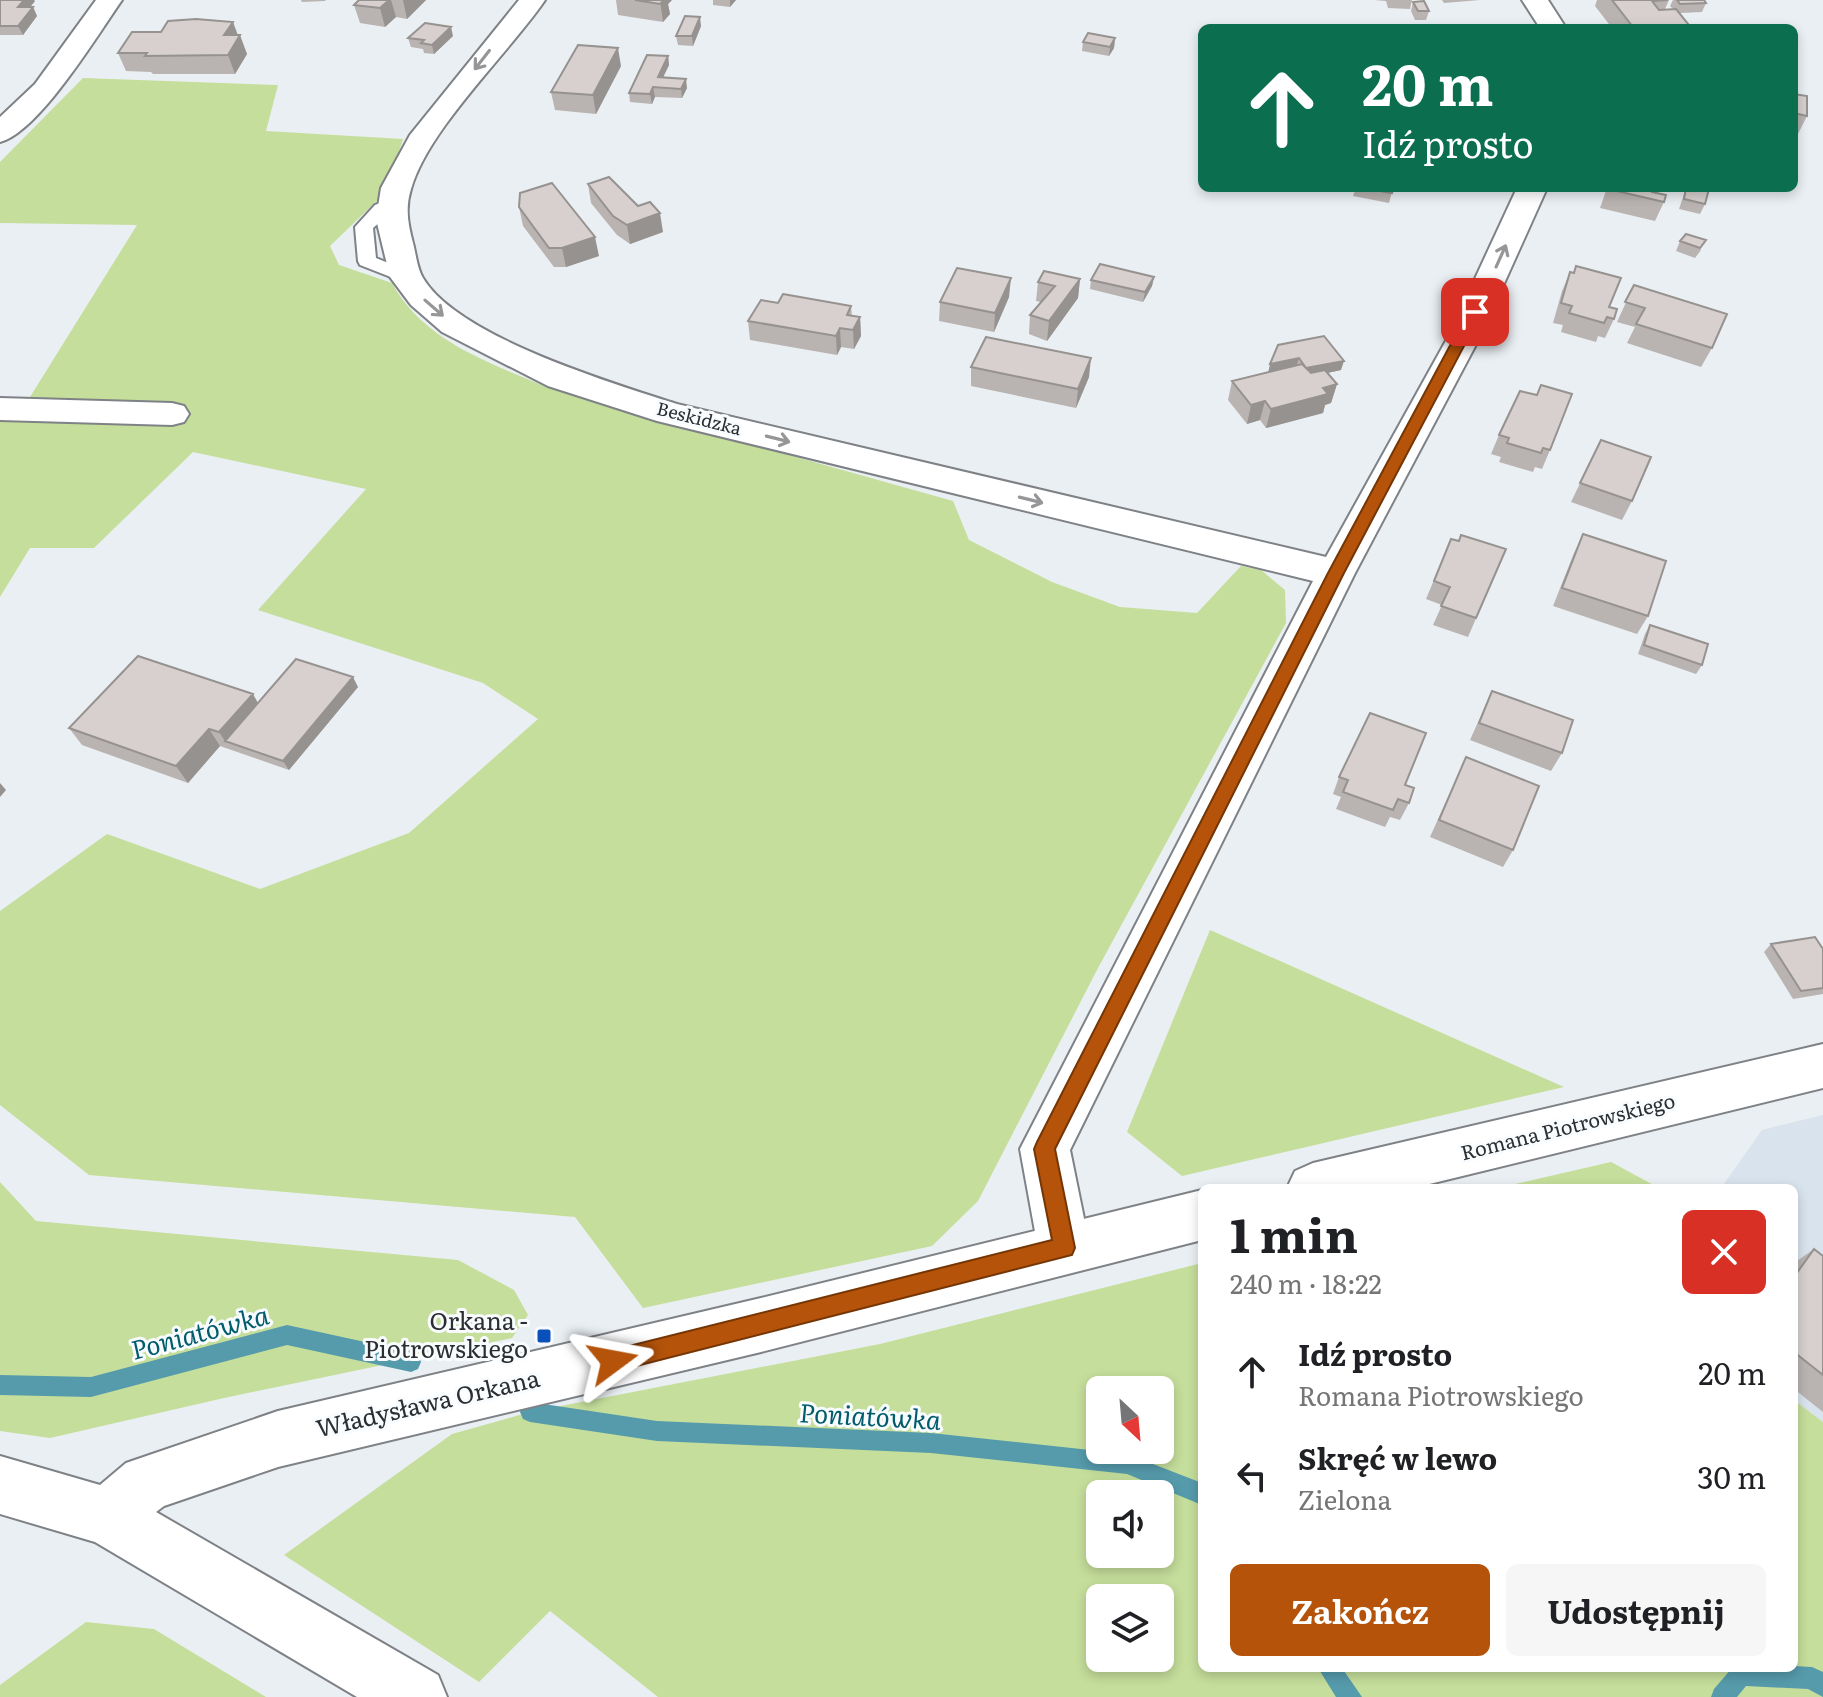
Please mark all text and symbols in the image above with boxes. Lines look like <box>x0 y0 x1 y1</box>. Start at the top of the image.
text: 20 m <box>1362 40 1494 123</box>
one-way arrow <box>474 49 491 70</box>
icon: ahead <box>1230 56 1334 160</box>
text: Idź prosto <box>1362 116 1534 169</box>
one-way arrow <box>1494 244 1509 268</box>
pin <box>1441 278 1509 346</box>
icon: arrive <box>1453 290 1497 334</box>
one-way arrow <box>423 299 444 317</box>
street label: Beskidzka <box>654 394 745 441</box>
one-way arrow <box>765 433 791 448</box>
one-way arrow <box>1018 493 1043 508</box>
street label: Romana Piotrowskiego <box>1457 1084 1678 1166</box>
text: 1 min <box>1230 1197 1358 1268</box>
button: close <box>1682 1210 1766 1294</box>
text: 240 m · 18:22 <box>1230 1263 1382 1302</box>
water label: Poniatówka <box>126 1293 273 1368</box>
place label: Orkana - Piotrowskiego <box>364 1302 528 1365</box>
position arrow <box>571 1319 655 1403</box>
marker: Orkana - Piotrowskiego <box>535 1327 553 1345</box>
text: Idź prosto <box>1298 1331 1452 1375</box>
icon: ahead <box>1230 1350 1274 1394</box>
text: 20 m <box>1698 1350 1766 1394</box>
street label: Władysława Orkana <box>312 1359 543 1444</box>
text: Romana Piotrowskiego <box>1298 1375 1584 1414</box>
north arrow <box>1086 1376 1174 1464</box>
map controls <box>1086 1376 1174 1672</box>
water label: Poniatówka <box>798 1391 942 1438</box>
text: Skręć w lewo <box>1298 1435 1497 1479</box>
icon: left <box>1230 1454 1274 1498</box>
text: 30 m <box>1697 1454 1766 1498</box>
text: Zielona <box>1298 1479 1392 1518</box>
button: sound <box>1086 1480 1174 1568</box>
button: Zakończ <box>1230 1564 1490 1656</box>
button: Udostępnij <box>1506 1564 1766 1656</box>
button: layers <box>1086 1584 1174 1672</box>

